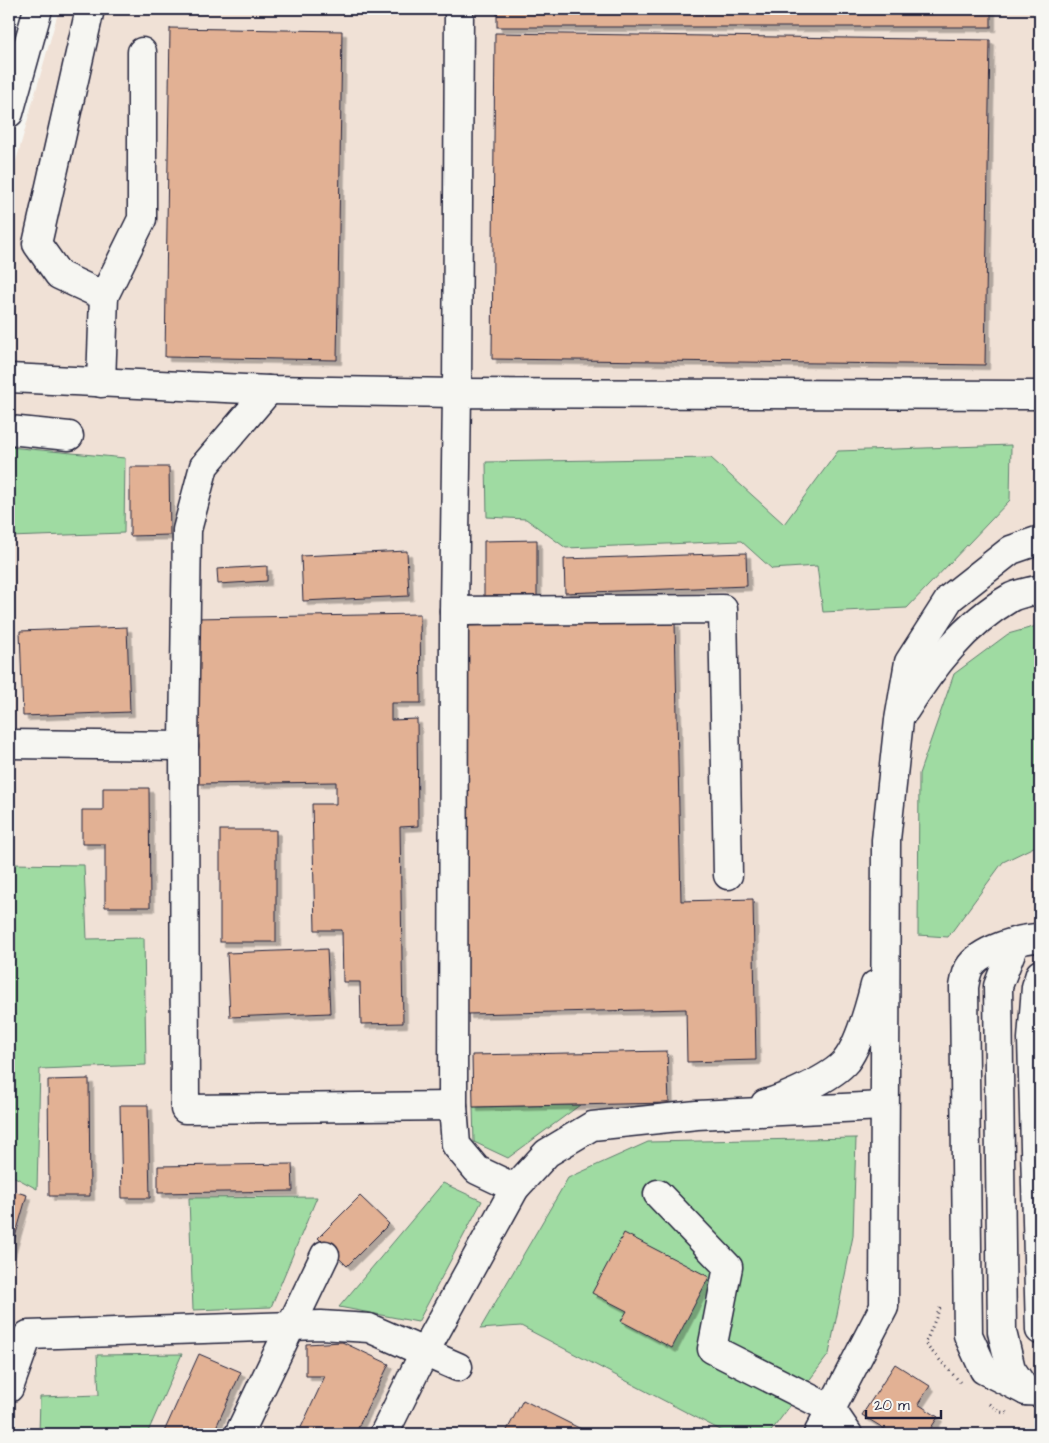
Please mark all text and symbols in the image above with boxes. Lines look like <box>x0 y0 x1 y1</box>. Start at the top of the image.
scale bar <box>866 1388 942 1420</box>
text: 20 m <box>874 1395 910 1416</box>

